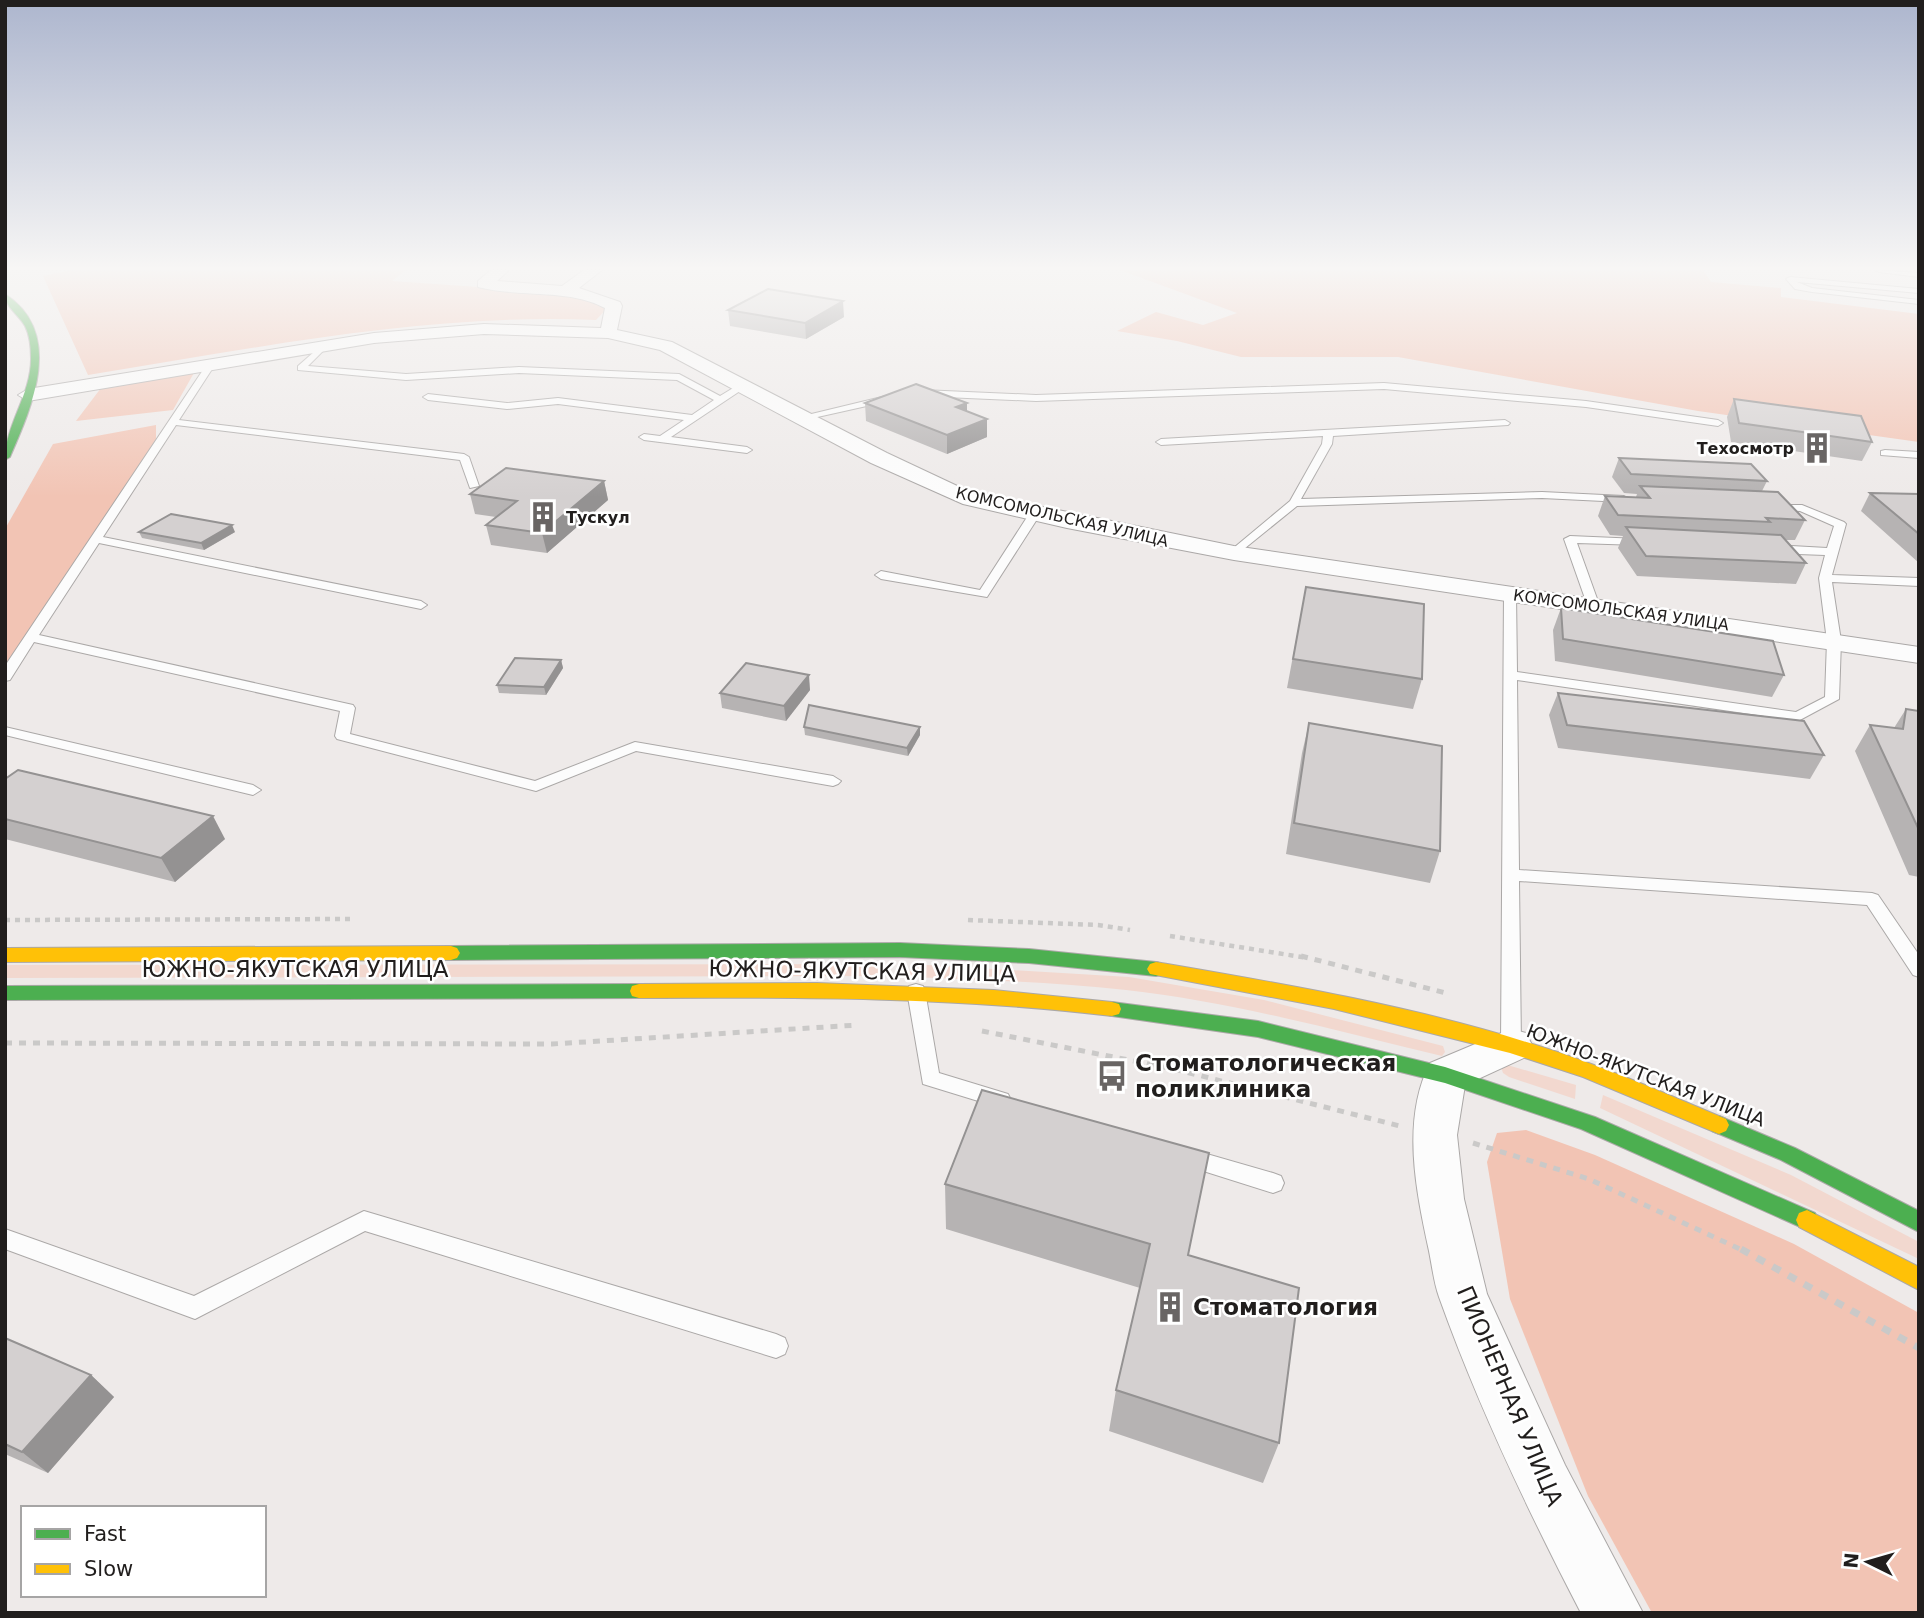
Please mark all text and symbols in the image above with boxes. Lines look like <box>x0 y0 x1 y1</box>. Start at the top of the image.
building icon: Техосмотр <box>1800 431 1834 465</box>
place label: Техосмотр <box>1697 439 1794 458</box>
street label: КОМСОМОЛЬСКАЯ УЛИЦА <box>954 483 1170 551</box>
building icon: Тускул <box>526 500 560 534</box>
place label: Тускул <box>566 508 630 527</box>
street label: КОМСОМОЛЬСКАЯ УЛИЦА <box>1512 585 1730 635</box>
street label: ЮЖНО-ЯКУТСКАЯ УЛИЦА <box>708 955 1016 987</box>
street label: ЮЖНО-ЯКУТСКАЯ УЛИЦА <box>141 956 449 982</box>
street label: ЮЖНО-ЯКУТСКАЯ УЛИЦА <box>1524 1019 1768 1131</box>
place label: Стоматологическая поликлиника <box>1135 1050 1396 1102</box>
bus stop icon: Стоматологическая поликлиника <box>1095 1059 1129 1093</box>
street label: ПИОНЕРНАЯ УЛИЦА <box>1452 1282 1568 1510</box>
building icon: Стоматология <box>1153 1290 1187 1324</box>
place label: Стоматология <box>1193 1294 1378 1320</box>
legend <box>21 1506 266 1597</box>
text: Fast <box>84 1522 126 1546</box>
north arrow <box>1833 1527 1903 1597</box>
text: N <box>1839 1552 1863 1569</box>
text: Slow <box>84 1557 133 1581</box>

